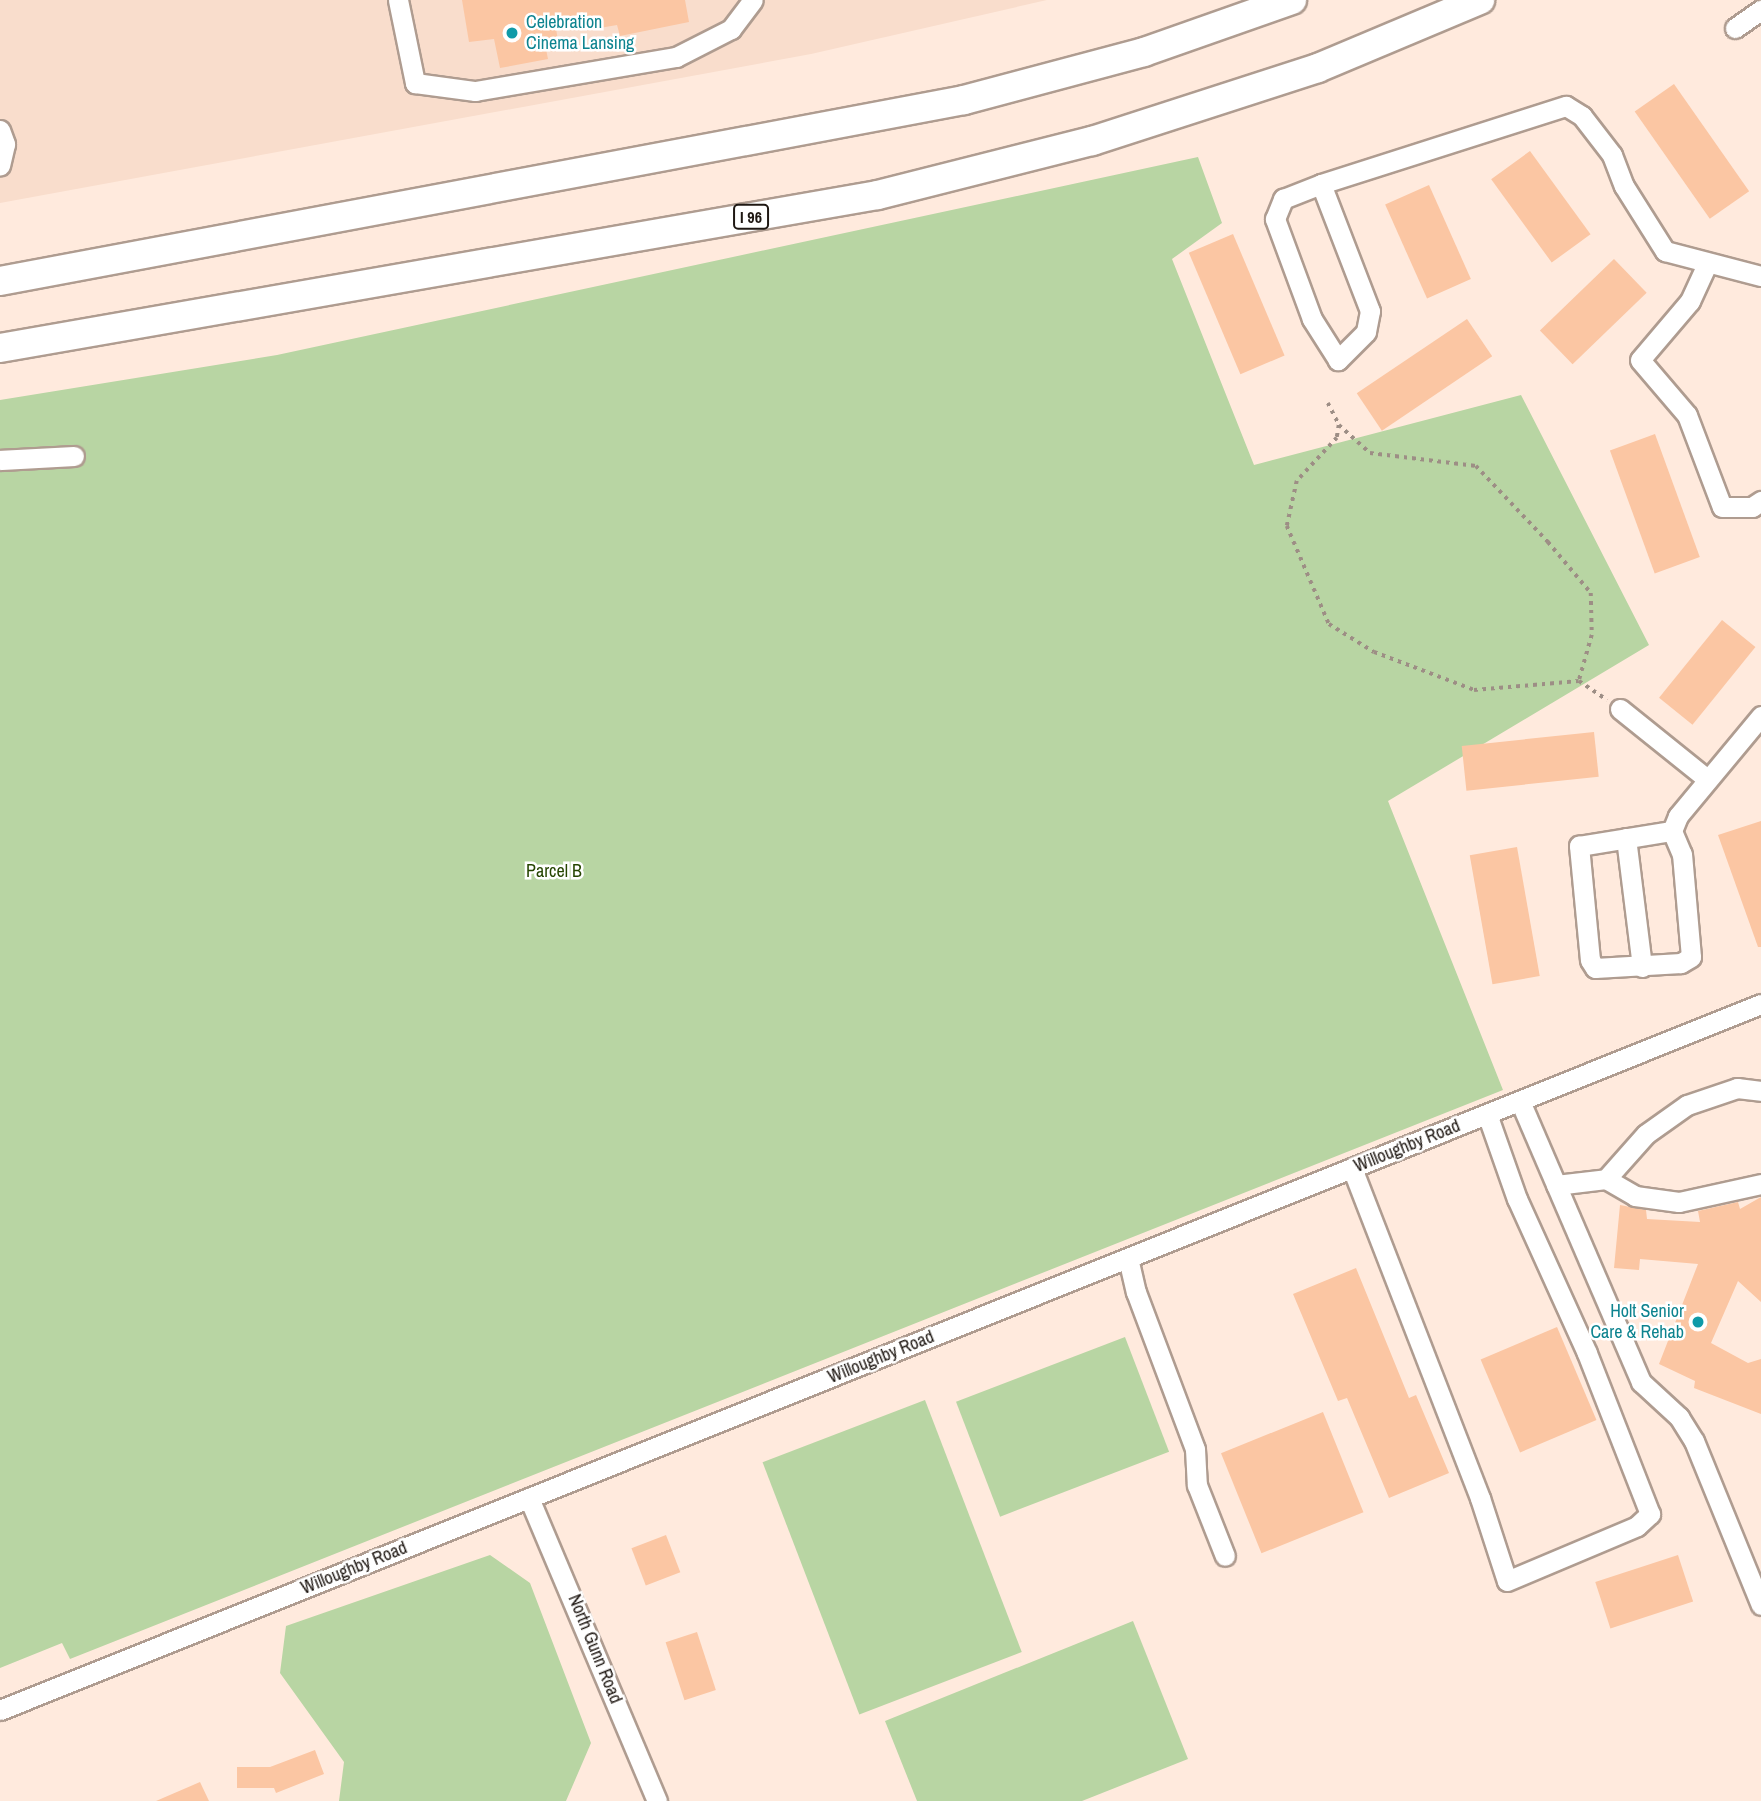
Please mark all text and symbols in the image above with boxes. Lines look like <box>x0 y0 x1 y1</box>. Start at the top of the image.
place label: Celebration Cinema Lansing <box>526 12 634 54</box>
marker: Celebration Cinema Lansing <box>504 25 520 41</box>
road number: I 96 <box>732 204 770 230</box>
park label: Parcel B <box>526 860 582 882</box>
street label: Willoughby Road <box>1351 1115 1463 1177</box>
place label: Holt Senior Care & Rehab <box>1590 1301 1684 1344</box>
marker: Holt Senior Care & Rehab <box>1690 1314 1706 1330</box>
street label: Willoughby Road <box>825 1326 937 1388</box>
street label: Willoughby Road <box>298 1537 410 1599</box>
street label: North Gunn Road <box>563 1591 627 1707</box>

